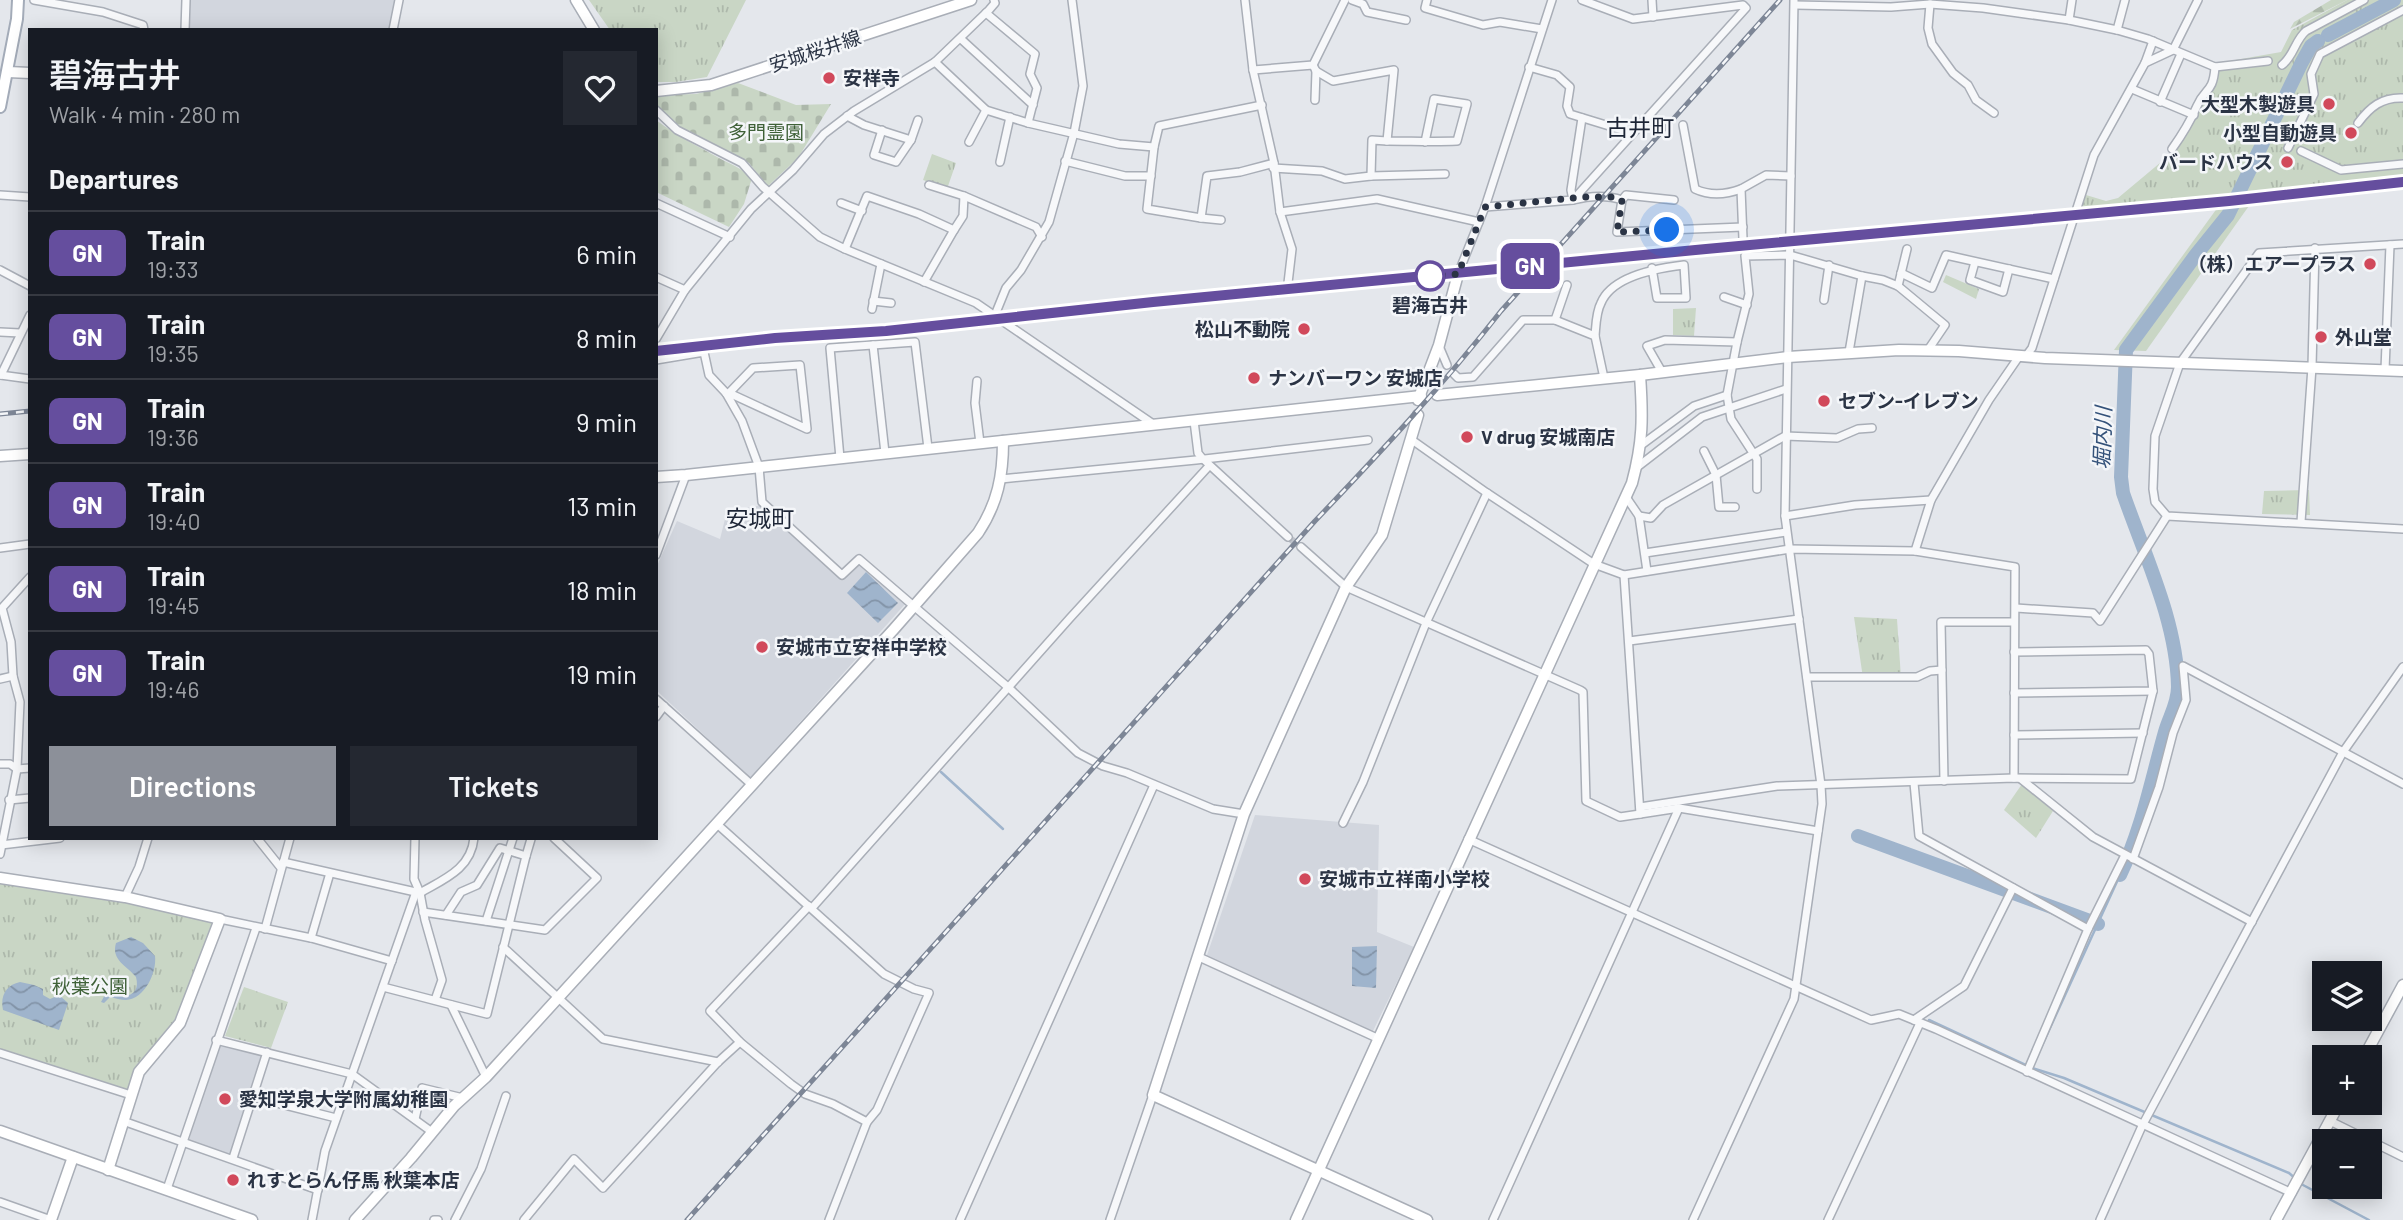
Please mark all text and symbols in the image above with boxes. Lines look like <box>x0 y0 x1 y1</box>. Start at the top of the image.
street label: 安城桜井線 <box>766 25 864 76</box>
button: heart <box>563 51 637 125</box>
text: 碧海古井 <box>49 54 181 94</box>
place label: 安祥寺 <box>843 66 900 89</box>
marker: 安祥寺 <box>821 70 837 86</box>
place label: 大型木製遊具 <box>2201 92 2315 115</box>
marker: 大型木製遊具 <box>2321 96 2337 112</box>
text: Walk · 4 min · 280 m <box>49 100 240 128</box>
district label: 古井町 <box>1606 113 1675 141</box>
park label: 多門霊園 <box>728 120 804 143</box>
place label: 小型自動遊具 <box>2223 121 2337 144</box>
marker: 小型自動遊具 <box>2343 125 2359 141</box>
place label: バードハウス <box>2159 150 2273 173</box>
marker: バードハウス <box>2279 154 2295 170</box>
text: Departures <box>49 163 179 194</box>
your location <box>1649 212 1684 247</box>
text: Train <box>147 224 205 255</box>
text: GN <box>72 238 103 267</box>
text: 6 min <box>576 238 637 269</box>
line badge: GN <box>1498 243 1562 289</box>
text: GN <box>1515 251 1545 280</box>
place label: （株）エアープラス <box>2188 252 2356 275</box>
text: 19:33 <box>147 255 199 283</box>
marker: （株）エアープラス <box>2362 256 2378 272</box>
marker: 碧海古井 <box>1415 261 1445 291</box>
place label: 碧海古井 <box>1392 293 1468 316</box>
text: Train <box>147 308 205 339</box>
place label: 松山不動院 <box>1195 317 1290 340</box>
marker: 松山不動院 <box>1296 321 1312 337</box>
text: GN <box>72 322 103 351</box>
text: 8 min <box>576 322 637 353</box>
place label: 外山堂 <box>2335 325 2392 348</box>
marker: 外山堂 <box>2313 329 2329 345</box>
text: 19:35 <box>147 339 199 367</box>
place label: ナンバーワン 安城店 <box>1268 366 1443 389</box>
marker: ナンバーワン 安城店 <box>1246 370 1262 386</box>
place label: セブン-イレブン <box>1838 389 1979 412</box>
text: Train <box>147 392 205 423</box>
marker: セブン-イレブン <box>1816 393 1832 409</box>
water label: 堀内川 <box>2088 404 2115 470</box>
text: GN <box>72 406 103 435</box>
text: 9 min <box>576 406 637 437</box>
text: 19:36 <box>147 423 199 451</box>
place label: V drug 安城南店 <box>1481 425 1615 448</box>
marker: V drug 安城南店 <box>1459 429 1475 445</box>
text: Train <box>147 476 205 507</box>
text: GN <box>72 490 103 519</box>
text: 13 min <box>567 490 637 521</box>
district label: 安城町 <box>726 504 795 532</box>
text: 19:40 <box>147 507 201 535</box>
text: Train <box>147 560 205 591</box>
text: GN <box>72 574 103 603</box>
text: 18 min <box>567 574 637 605</box>
text: 19:45 <box>147 591 199 619</box>
place label: 安城市立安祥中学校 <box>776 635 947 658</box>
marker: 安城市立安祥中学校 <box>754 639 770 655</box>
text: Train <box>147 644 205 675</box>
text: GN <box>72 658 103 687</box>
text: 19 min <box>567 658 637 689</box>
text: 19:46 <box>147 675 199 703</box>
button: Directions <box>49 746 336 826</box>
button: Tickets <box>350 746 637 826</box>
place label: 安城市立祥南小学校 <box>1319 867 1490 890</box>
marker: 安城市立祥南小学校 <box>1297 871 1313 887</box>
map controls <box>2312 961 2382 1199</box>
button: layers <box>2312 961 2382 1031</box>
park label: 秋葉公園 <box>52 974 128 997</box>
button: + <box>2312 1045 2382 1115</box>
place label: 愛知学泉大学附属幼稚園 <box>239 1087 448 1110</box>
marker: 愛知学泉大学附属幼稚園 <box>217 1091 233 1107</box>
button: − <box>2312 1129 2382 1199</box>
place label: れすとらん仔馬 秋葉本店 <box>247 1168 460 1191</box>
marker: れすとらん仔馬 秋葉本店 <box>225 1172 241 1188</box>

